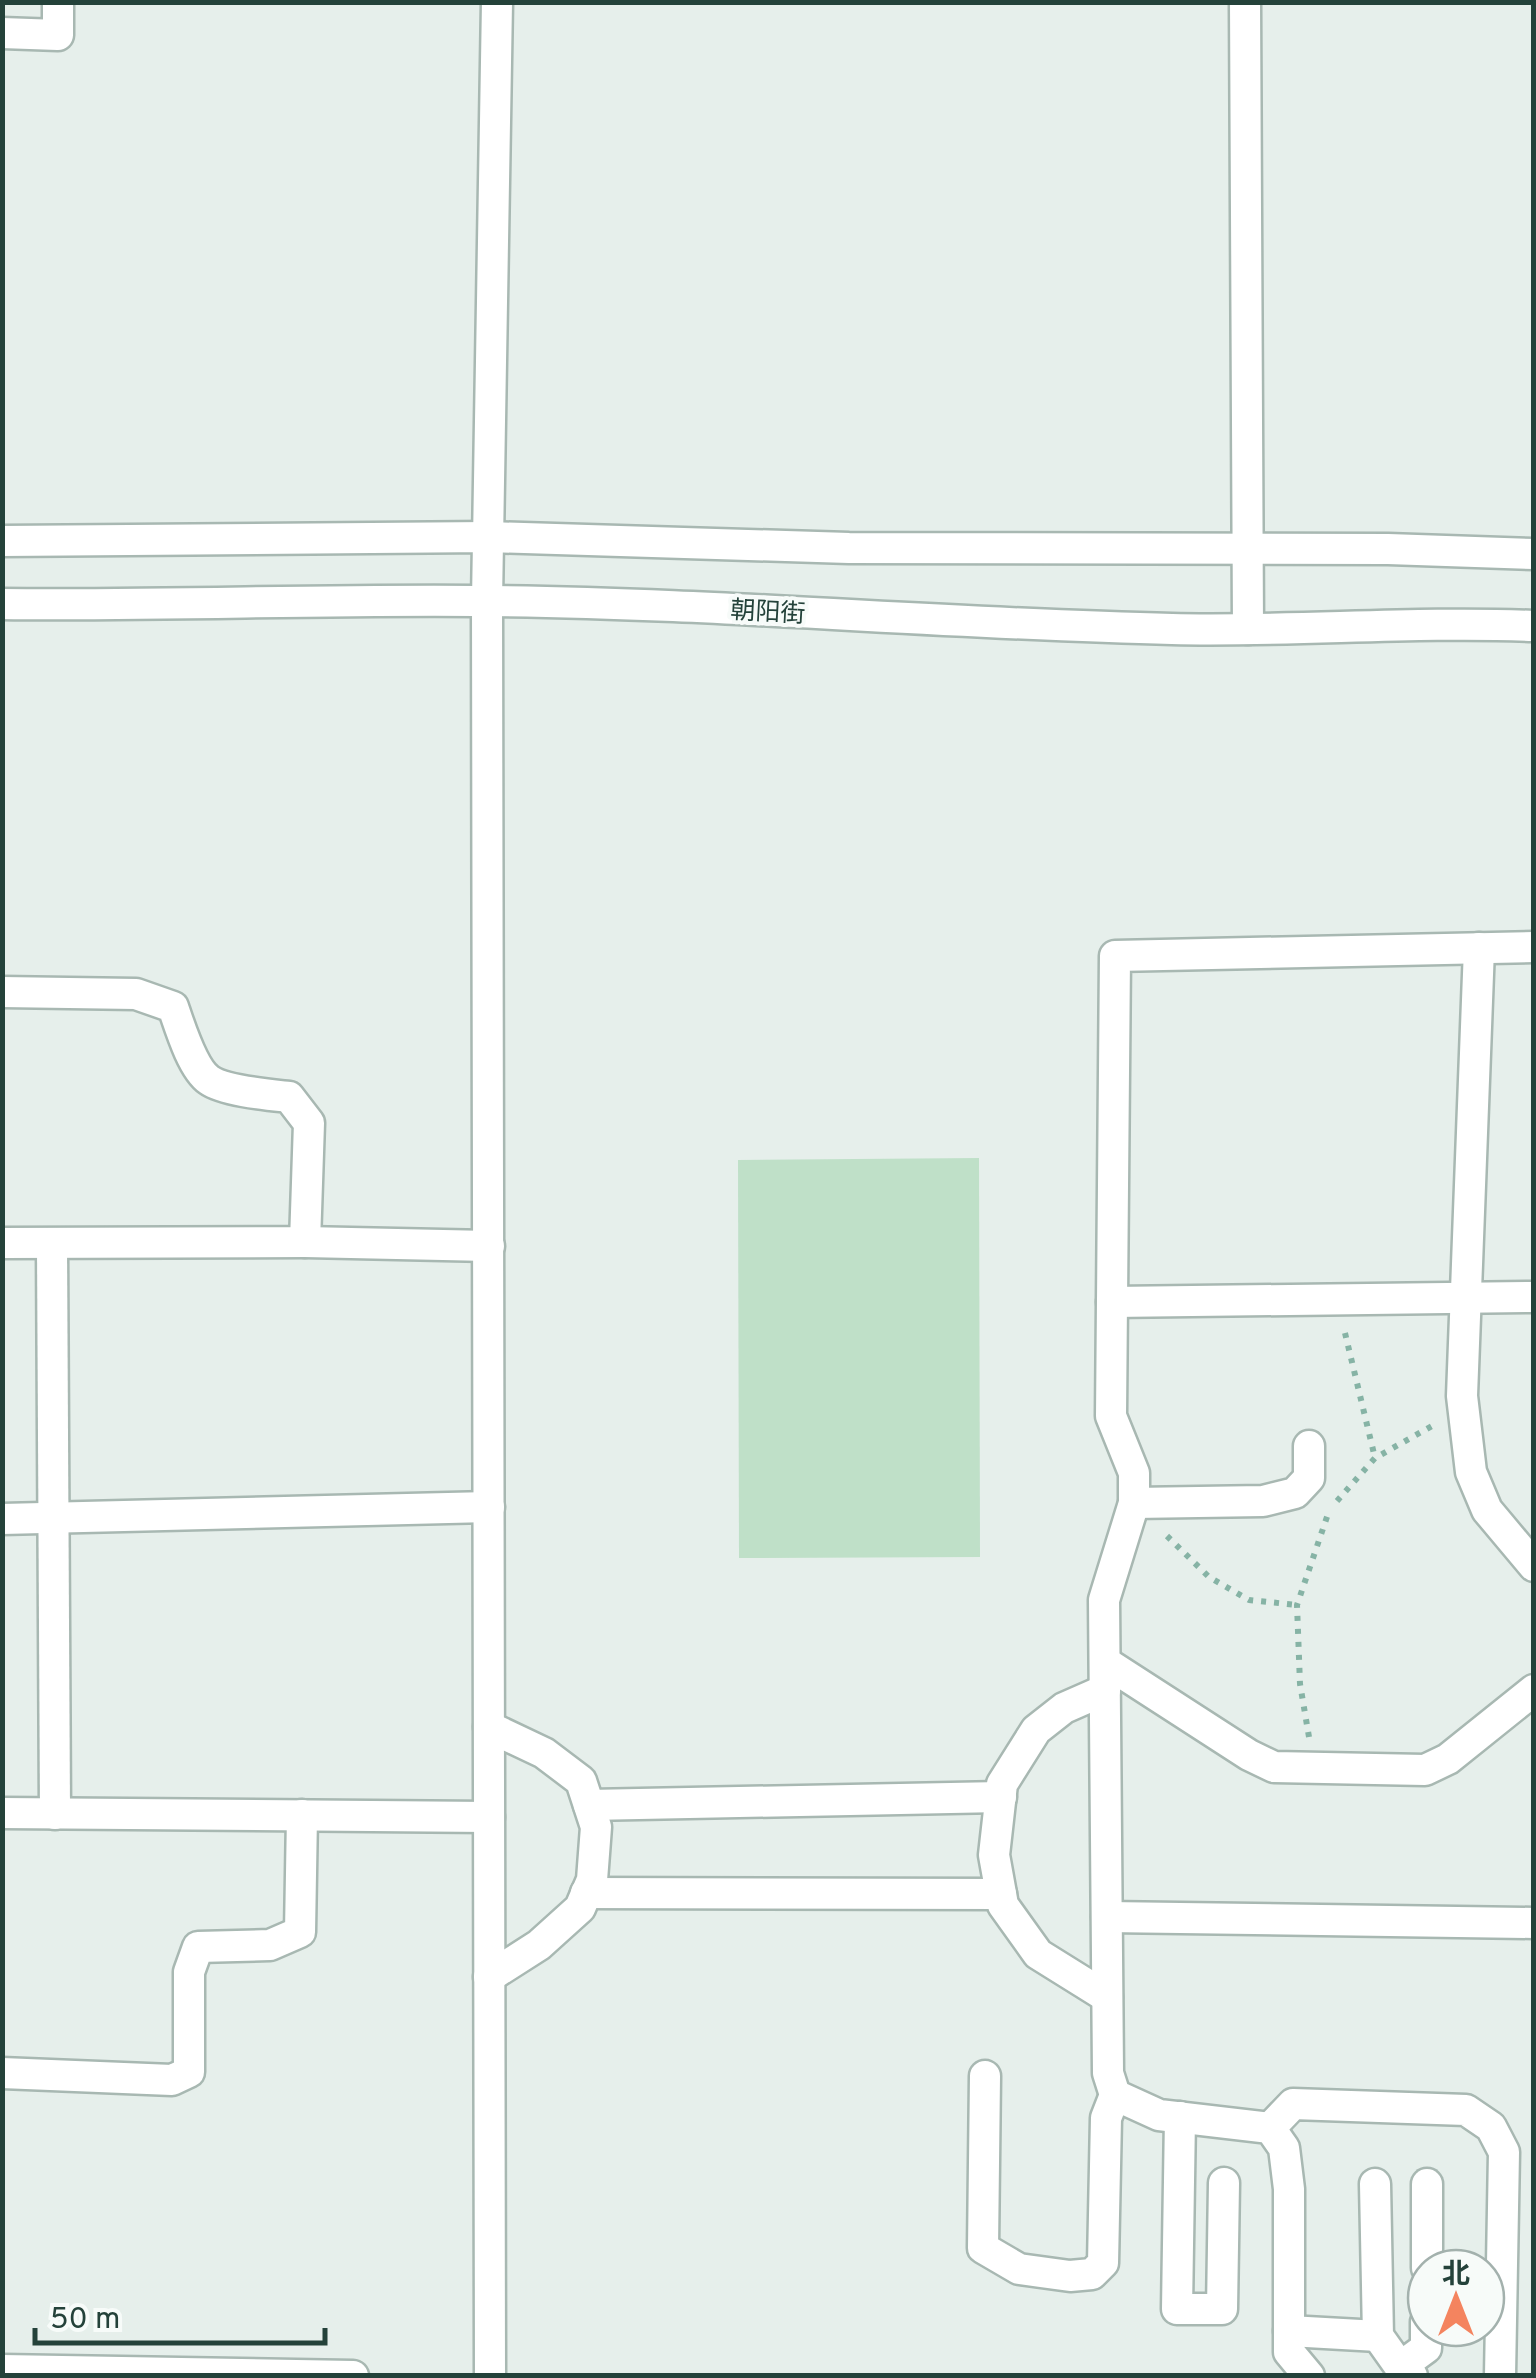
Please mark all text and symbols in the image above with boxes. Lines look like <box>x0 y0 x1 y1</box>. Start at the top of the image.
street label: 朝阳街 <box>730 596 806 632</box>
north arrow <box>1406 2248 1506 2348</box>
text: 北 <box>1442 2258 1470 2294</box>
scale bar <box>35 2283 325 2345</box>
text: 50 m <box>50 2302 120 2339</box>

